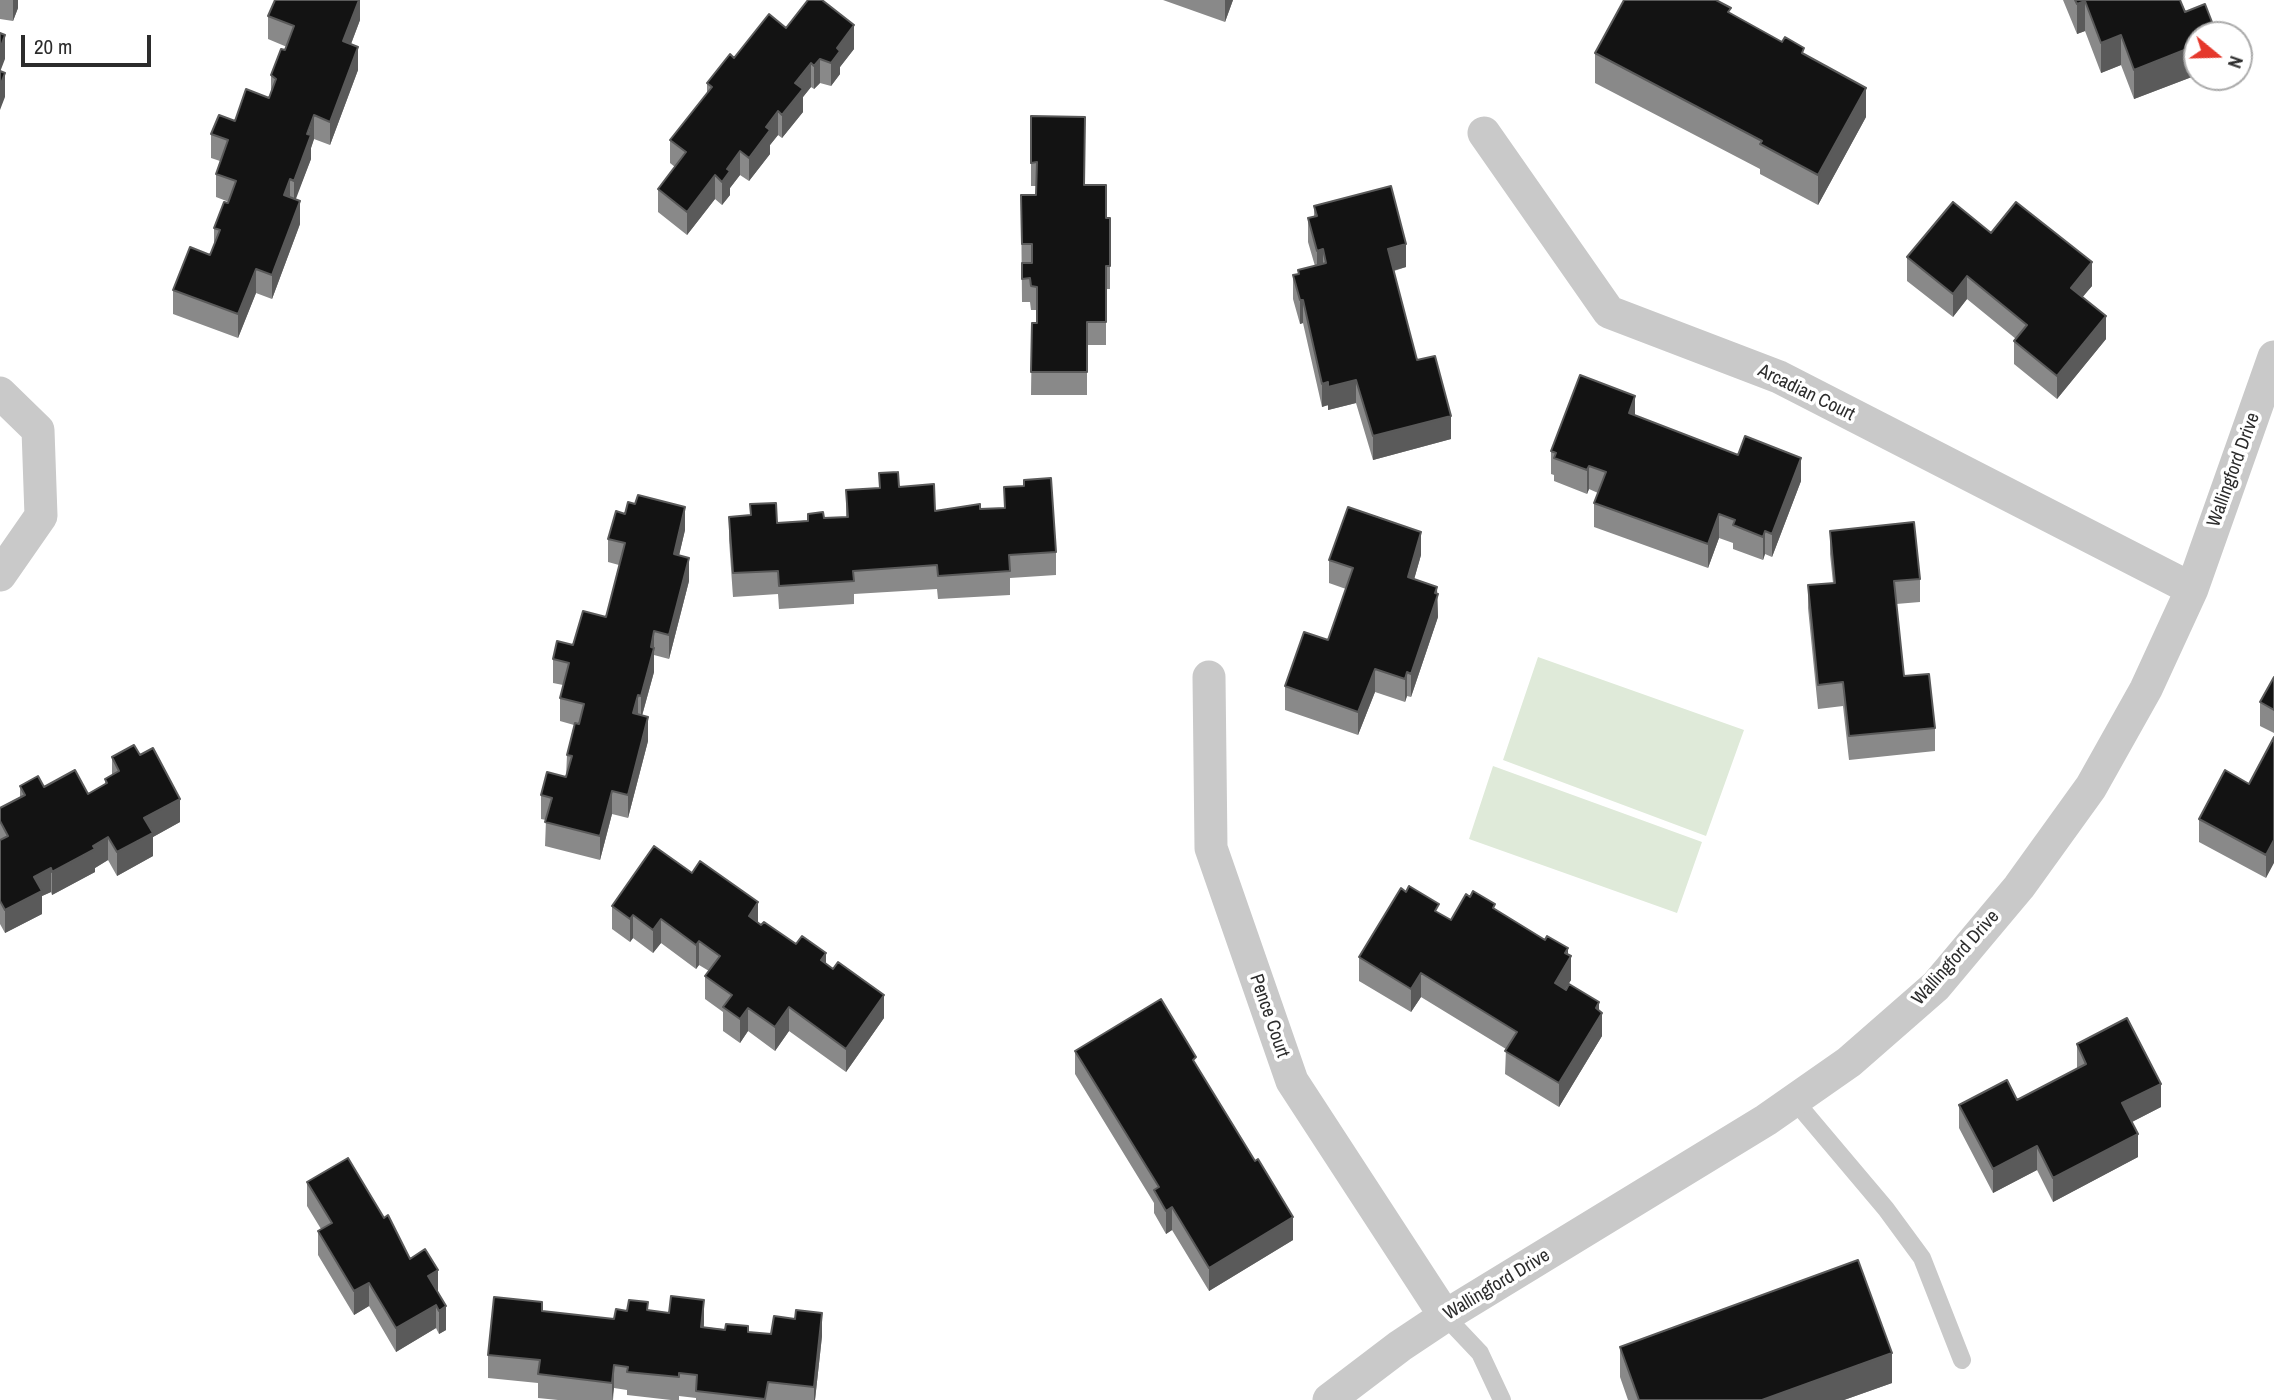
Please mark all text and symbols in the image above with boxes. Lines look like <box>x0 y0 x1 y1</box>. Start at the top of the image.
scale bar <box>24 21 154 65</box>
north arrow <box>2183 21 2253 91</box>
text: 20 m <box>34 32 72 61</box>
text: N <box>2222 53 2250 72</box>
street label: Arcadian Court <box>1754 360 1858 426</box>
street label: Wallingford Drive <box>2203 410 2265 530</box>
street label: Wallingford Drive <box>1907 906 2005 1010</box>
street label: Pence Court <box>1244 971 1294 1061</box>
street label: Wallingford Drive <box>1440 1244 1554 1326</box>

